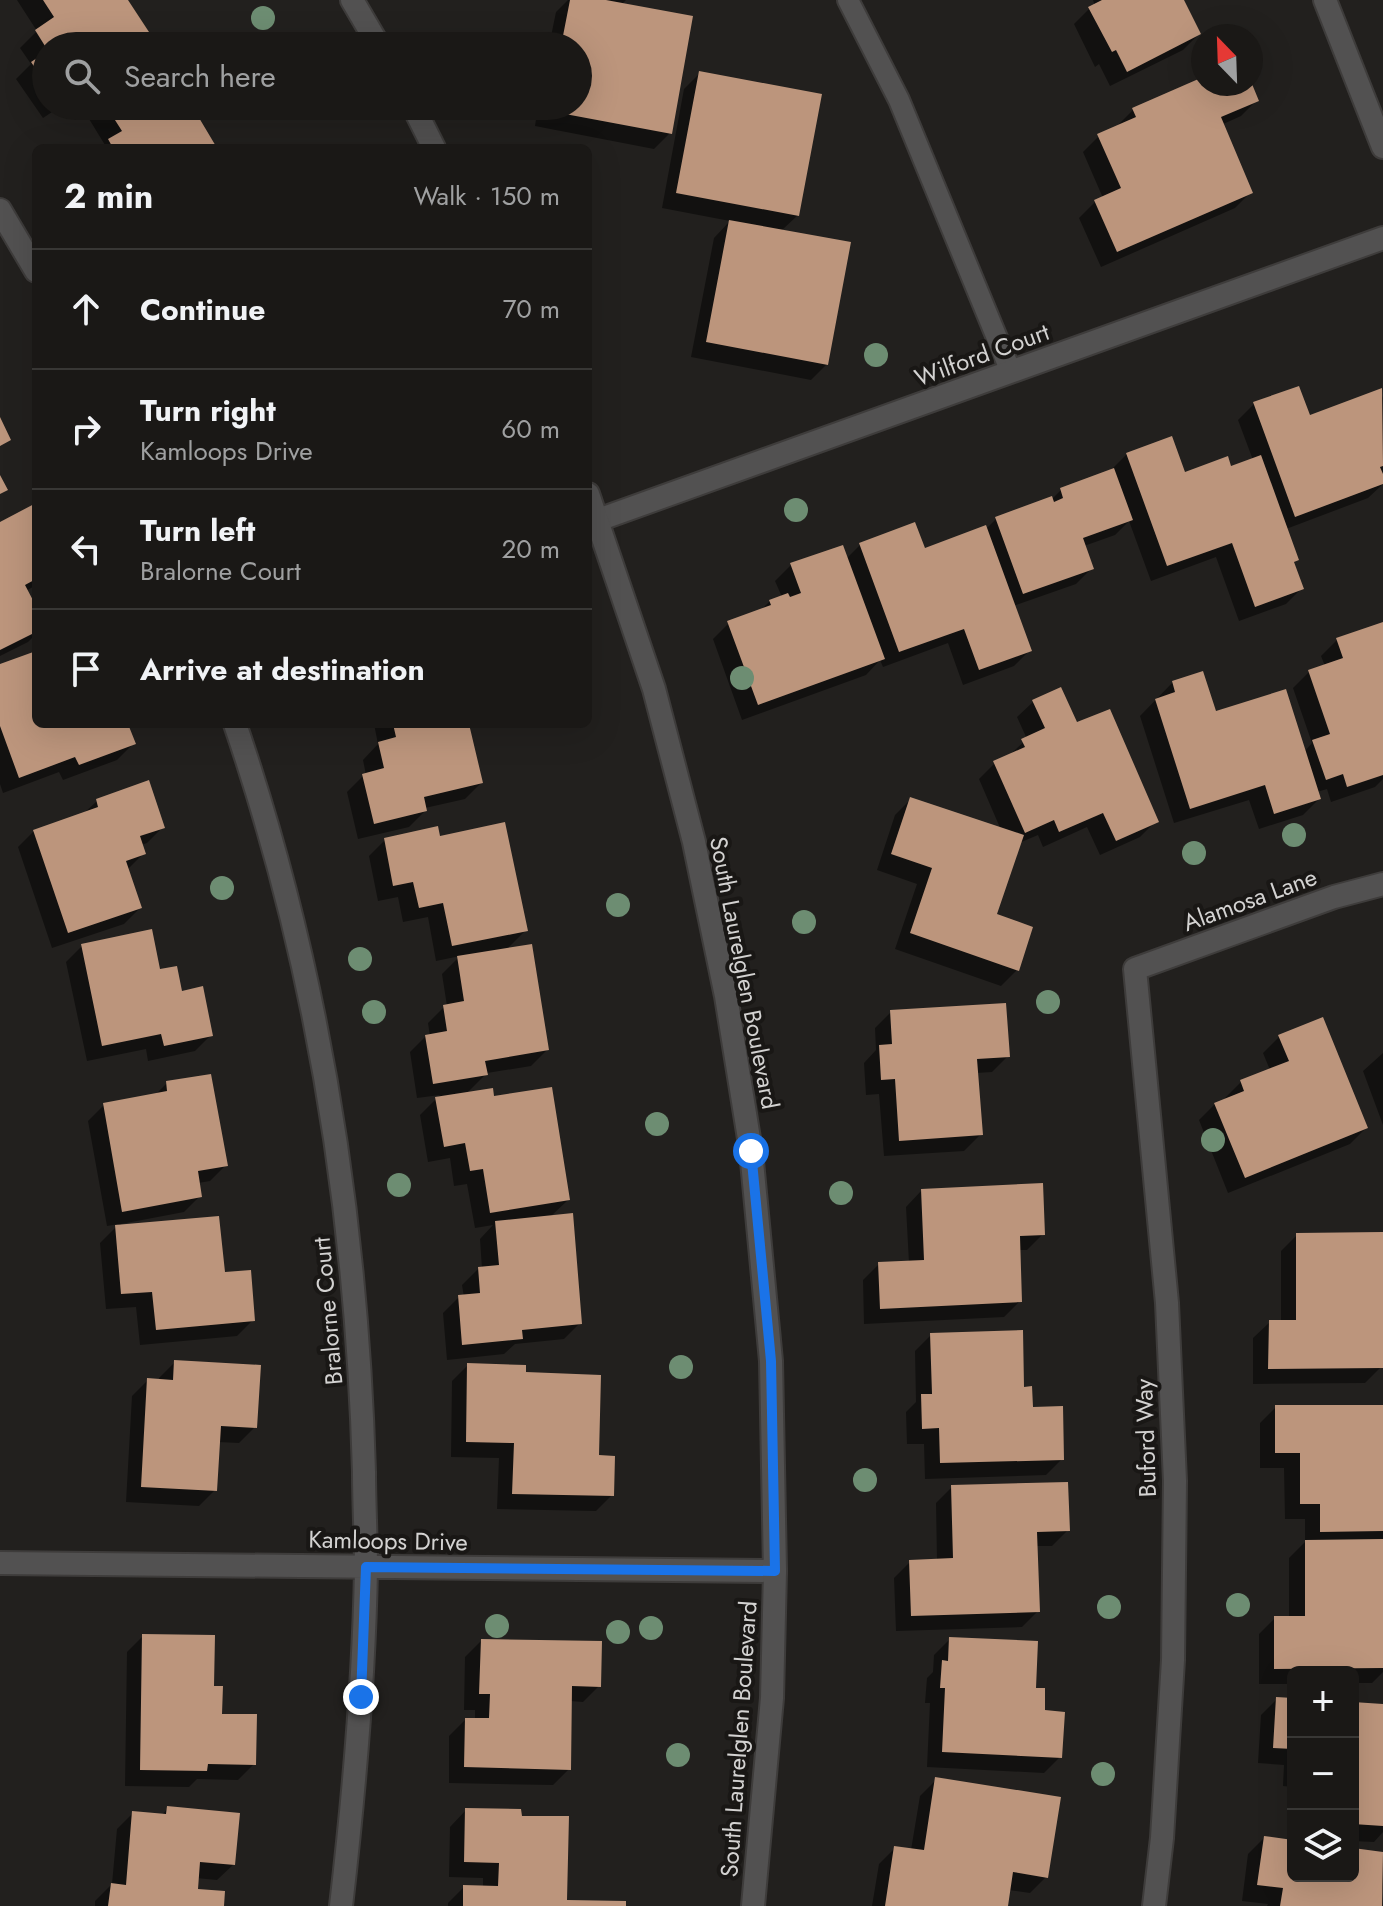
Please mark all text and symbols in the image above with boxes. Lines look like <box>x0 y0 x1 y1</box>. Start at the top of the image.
north arrow <box>1191 24 1263 96</box>
search box <box>32 32 592 120</box>
icon: search <box>60 54 104 98</box>
text: Search here <box>124 55 276 98</box>
text: 2 min <box>64 172 153 221</box>
text: Walk · 150 m <box>413 177 560 215</box>
icon: ahead <box>64 287 108 331</box>
text: Continue <box>140 288 266 331</box>
text: 70 m <box>503 290 560 328</box>
street label: Wilford Court <box>910 314 1054 395</box>
text: Turn right <box>140 389 276 432</box>
icon: right <box>64 407 108 451</box>
text: 60 m <box>501 410 560 448</box>
text: Kamloops Drive <box>140 432 313 470</box>
text: Turn left <box>140 509 255 552</box>
icon: left <box>64 527 108 571</box>
text: 20 m <box>502 530 560 568</box>
text: Bralorne Court <box>140 552 301 590</box>
icon: arrive <box>64 647 108 691</box>
text: Arrive at destination <box>140 648 425 691</box>
street label: South Laurelglen Boulevard <box>701 834 788 1112</box>
street label: Alamosa Lane <box>1178 859 1322 940</box>
route start <box>733 1133 769 1169</box>
street label: Bralorne Court <box>304 1235 351 1386</box>
street label: Buford Way <box>1126 1378 1165 1498</box>
street label: Kamloops Drive <box>308 1522 468 1559</box>
street label: South Laurelglen Boulevard <box>711 1600 766 1878</box>
map controls <box>1287 1666 1359 1882</box>
button: + <box>1287 1666 1359 1738</box>
route end <box>343 1679 379 1715</box>
button: − <box>1287 1738 1359 1810</box>
button: layers <box>1287 1810 1359 1882</box>

